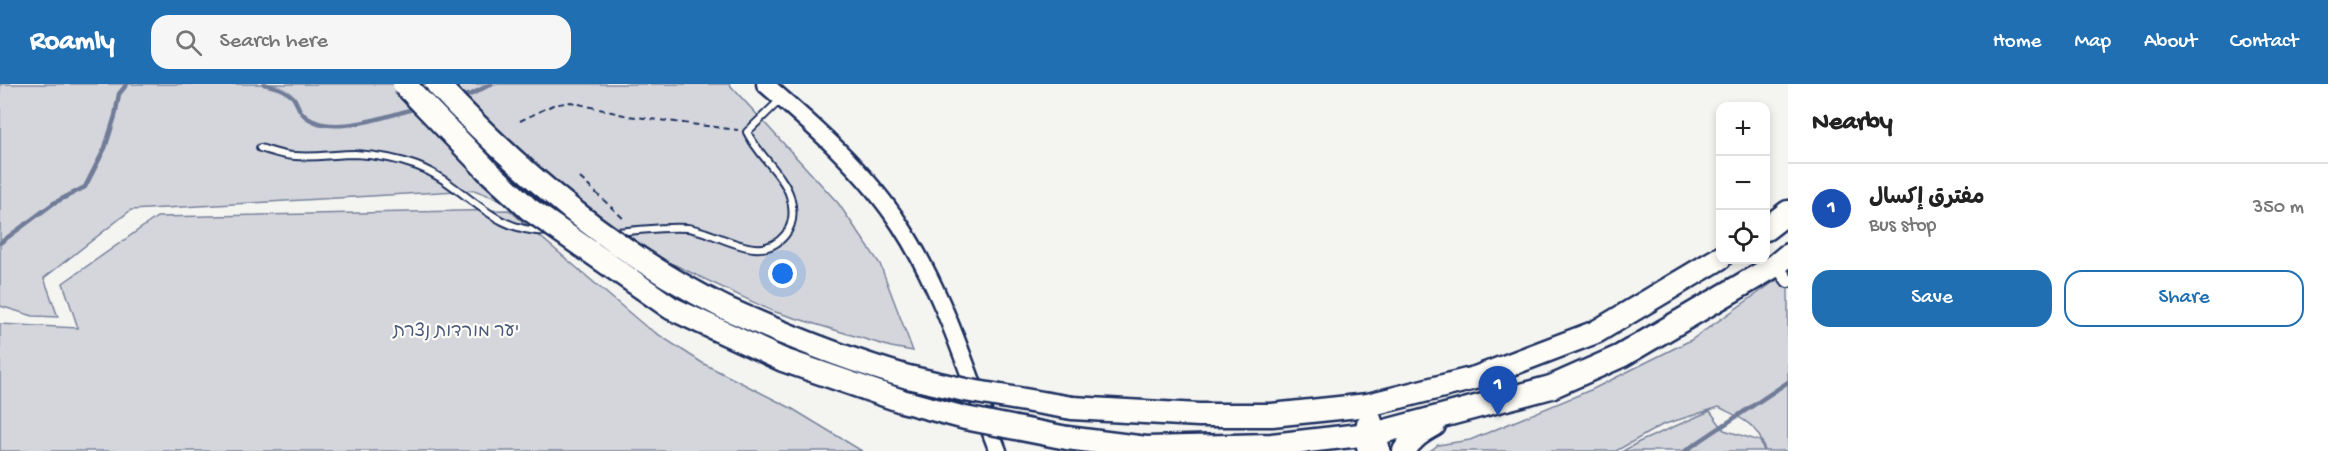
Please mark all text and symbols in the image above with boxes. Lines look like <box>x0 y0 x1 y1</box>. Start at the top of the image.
search box <box>151 15 571 69</box>
text: Roamly <box>30 26 115 59</box>
icon: search <box>172 26 205 59</box>
text: Search here <box>220 29 328 55</box>
text: Home <box>1993 30 2041 55</box>
text: Map <box>2074 30 2111 55</box>
text: About <box>2144 30 2197 55</box>
text: Contact <box>2230 30 2298 55</box>
map controls <box>1716 102 1770 264</box>
button: + <box>1716 102 1770 156</box>
text: Nearby <box>1812 108 1893 139</box>
button: − <box>1716 156 1770 210</box>
text: مفترق إكسال <box>1869 186 1985 212</box>
text: 1 <box>1827 197 1836 220</box>
text: 350 m <box>2253 197 2304 220</box>
button: locate <box>1716 210 1770 264</box>
text: Bus stop <box>1869 215 1936 238</box>
your location <box>768 259 797 288</box>
button: Save <box>1812 270 2052 327</box>
button: Share <box>2064 270 2304 327</box>
park label: יער מורדות נצרת <box>392 322 519 343</box>
pin: 1 <box>1478 366 1518 416</box>

